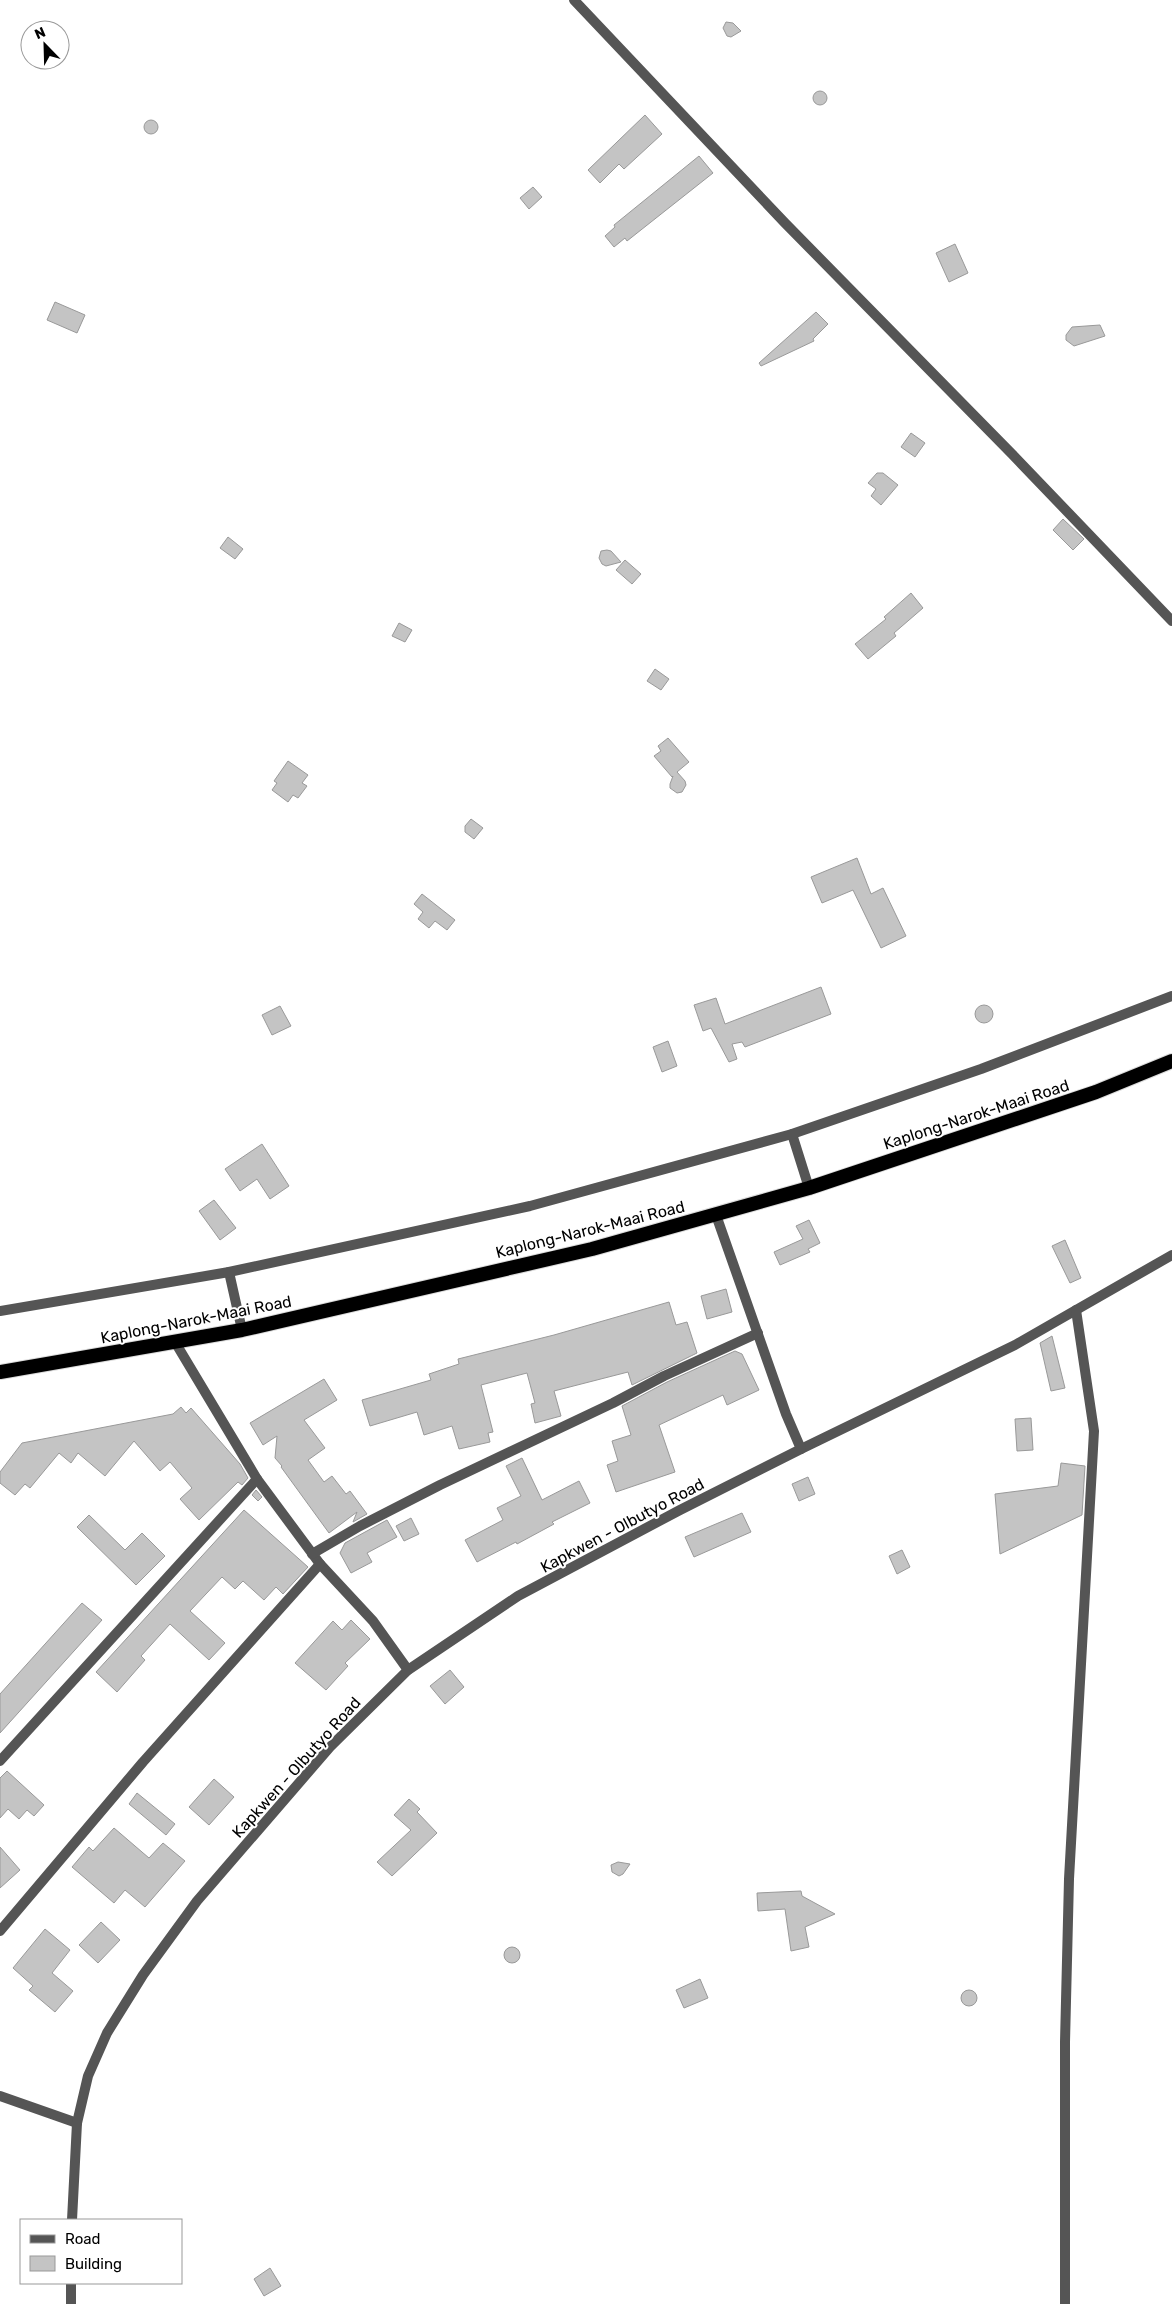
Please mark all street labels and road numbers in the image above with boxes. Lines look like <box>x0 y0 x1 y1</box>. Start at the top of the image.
street label: Kaplong-Narok-Maai Road <box>881 1075 1071 1154</box>
street label: Kaplong-Narok-Maai Road <box>494 1197 687 1262</box>
street label: Kaplong-Narok-Maai Road <box>99 1292 293 1347</box>
street label: Kapkwen - Olbutyo Road <box>537 1474 707 1577</box>
street label: Kapkwen - Olbutyo Road <box>228 1693 365 1842</box>

